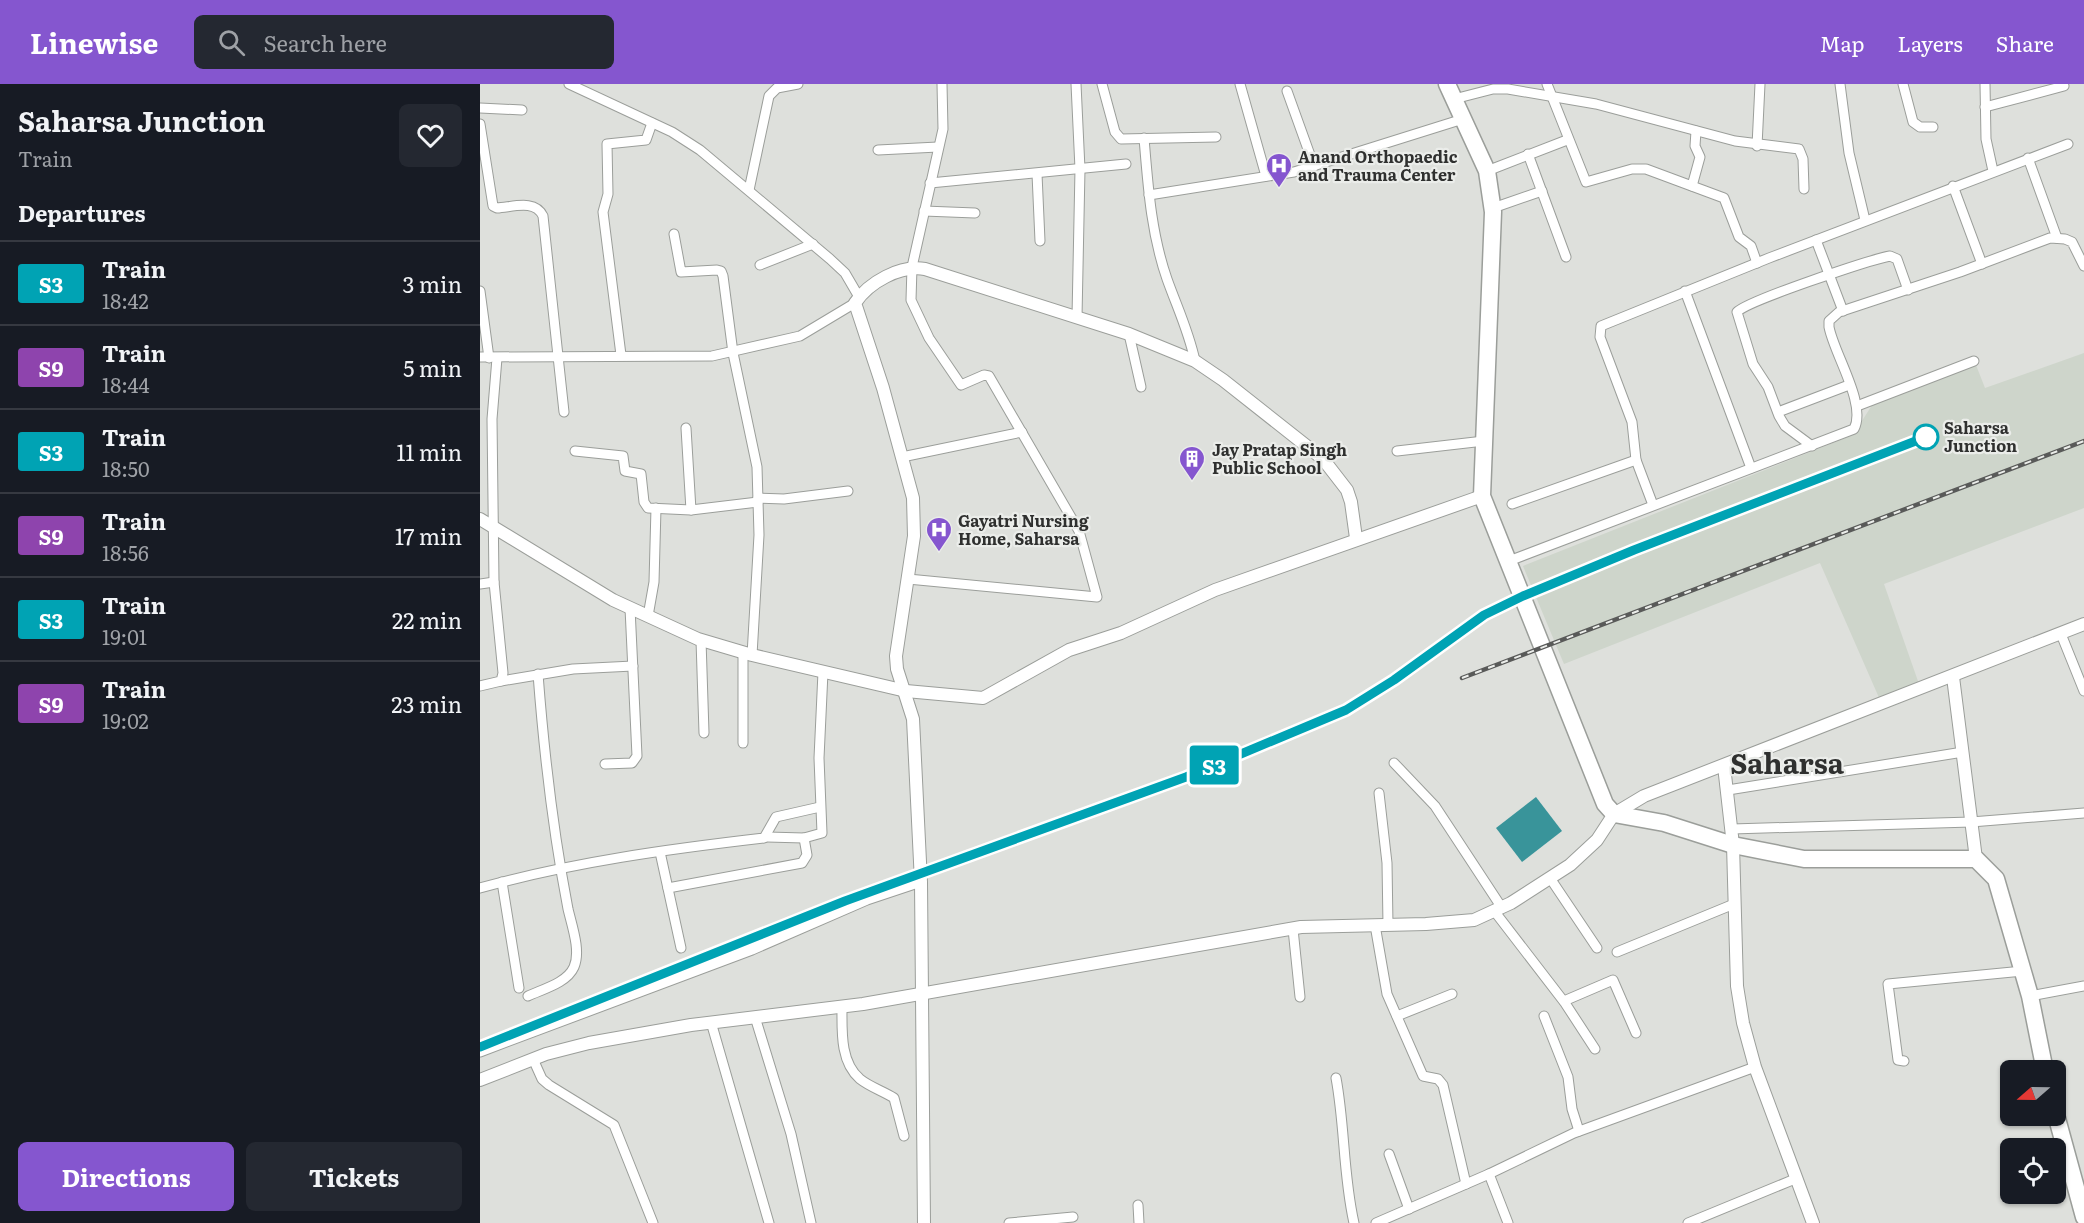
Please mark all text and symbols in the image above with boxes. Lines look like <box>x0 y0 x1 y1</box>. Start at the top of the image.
search box <box>194 15 614 69</box>
text: Linewise <box>30 21 158 63</box>
icon: search <box>215 26 248 59</box>
text: Search here <box>263 26 387 59</box>
text: Map <box>1820 27 1865 58</box>
text: Layers <box>1898 27 1963 58</box>
text: Share <box>1996 27 2054 58</box>
text: Saharsa Junction <box>18 99 265 141</box>
button: heart <box>399 104 462 167</box>
text: Train <box>18 143 72 173</box>
place label: Anand Orthopaedic and Trauma Center <box>1298 144 1458 186</box>
hospital icon: Anand Orthopaedic and Trauma Center <box>1264 151 1294 189</box>
text: Departures <box>18 196 145 229</box>
text: Train <box>102 252 166 285</box>
text: 3 min <box>402 267 462 300</box>
text: S3 <box>39 268 63 299</box>
text: 18:42 <box>102 285 149 315</box>
text: Train <box>102 336 166 369</box>
text: 5 min <box>403 351 462 384</box>
text: S9 <box>39 352 64 383</box>
text: 18:44 <box>102 369 149 399</box>
place label: Saharsa Junction <box>1944 415 2017 457</box>
text: Train <box>102 420 166 453</box>
marker: Saharsa Junction <box>1913 424 1939 450</box>
text: 11 min <box>396 435 462 468</box>
text: S3 <box>39 436 63 467</box>
place label: Jay Pratap Singh Public School <box>1212 437 1347 479</box>
building icon: Jay Pratap Singh Public School <box>1177 444 1207 482</box>
text: 18:50 <box>102 453 150 483</box>
text: Train <box>102 504 166 537</box>
place label: Gayatri Nursing Home, Saharsa <box>958 508 1089 550</box>
hospital icon: Gayatri Nursing Home, Saharsa <box>924 515 954 553</box>
text: 17 min <box>395 519 462 552</box>
text: S9 <box>39 520 64 551</box>
text: 18:56 <box>102 537 149 567</box>
text: Train <box>102 588 166 621</box>
text: 22 min <box>392 603 462 636</box>
text: S3 <box>39 604 63 635</box>
text: 19:01 <box>102 621 147 651</box>
text: Train <box>102 672 166 705</box>
text: 23 min <box>391 687 462 720</box>
text: S9 <box>39 688 64 719</box>
text: 19:02 <box>102 705 149 735</box>
district label: Saharsa <box>1730 741 1845 783</box>
line badge: S3 <box>1187 746 1241 784</box>
text: S3 <box>1202 750 1226 781</box>
north arrow <box>2000 1060 2066 1126</box>
map controls <box>2000 1060 2066 1204</box>
button: locate <box>2000 1138 2066 1204</box>
button: Directions <box>18 1142 234 1211</box>
button: Tickets <box>246 1142 462 1211</box>

